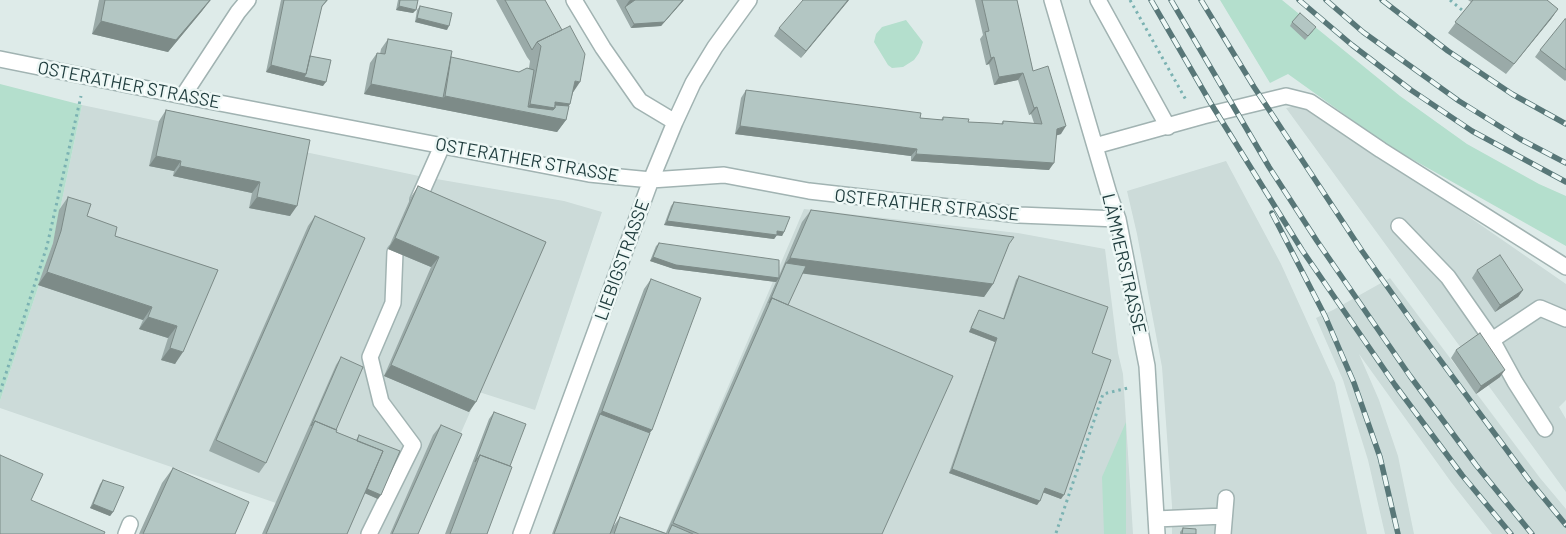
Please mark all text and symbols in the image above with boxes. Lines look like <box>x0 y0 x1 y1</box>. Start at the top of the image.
street label: OSTERATHER STRASSE <box>36 57 222 113</box>
street label: OSTERATHER STRASSE <box>434 133 620 187</box>
street label: OSTERATHER STRASSE <box>834 185 1020 225</box>
street label: LÄMMERSTRASSE <box>1097 192 1151 336</box>
street label: LIEBIGSTRASSE <box>590 197 654 323</box>

